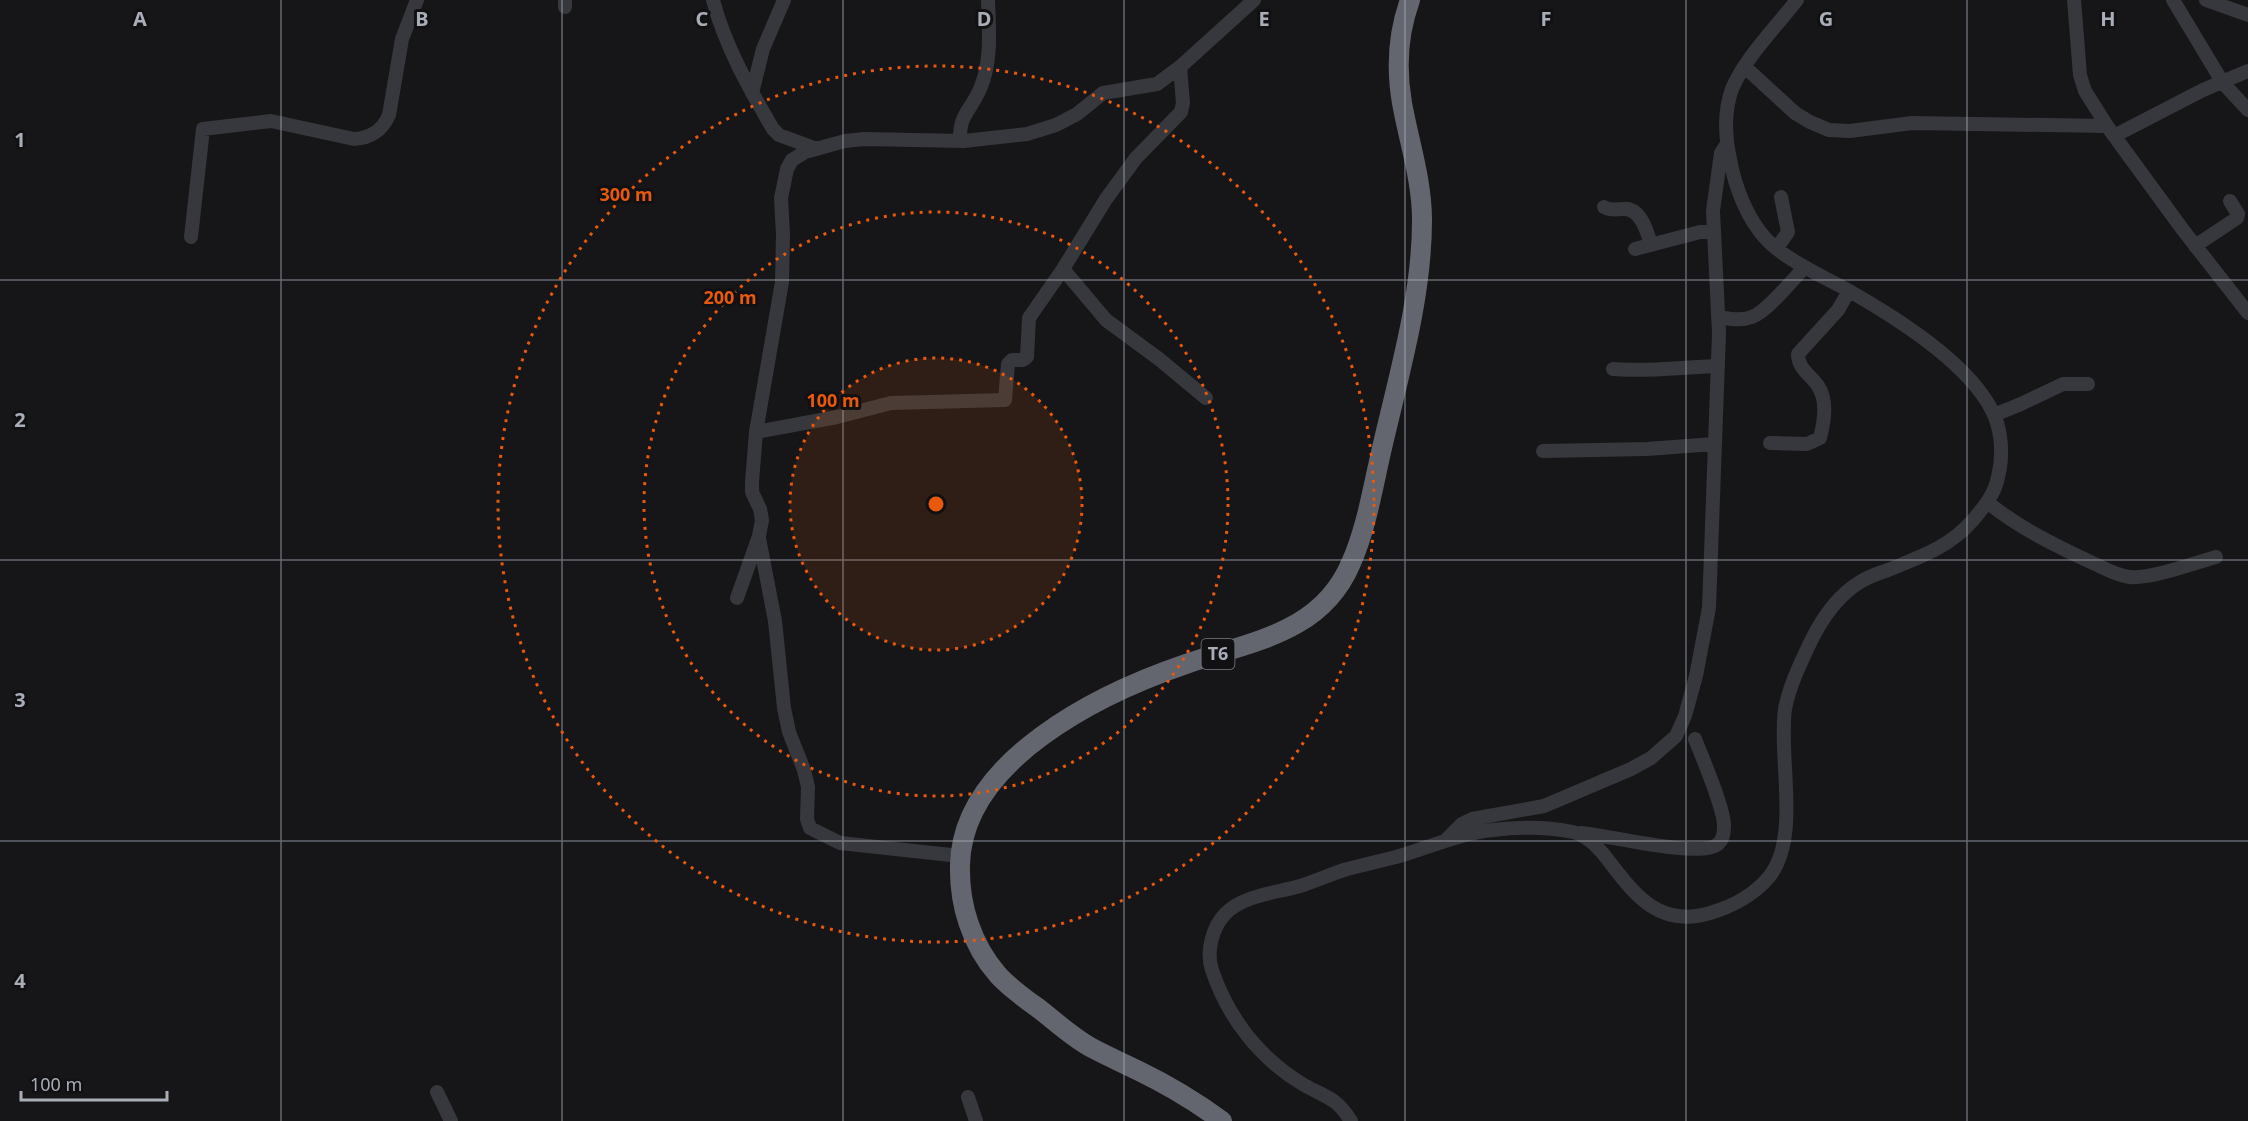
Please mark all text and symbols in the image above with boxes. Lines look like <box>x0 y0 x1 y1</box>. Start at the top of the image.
text: A <box>133 5 147 32</box>
text: B <box>415 5 429 32</box>
text: C <box>696 5 709 32</box>
text: D <box>977 5 991 32</box>
text: E <box>1258 5 1270 32</box>
text: F <box>1541 5 1551 32</box>
text: G <box>1819 5 1833 32</box>
text: H <box>2100 5 2116 32</box>
text: 1 <box>14 126 26 153</box>
text: 300 m <box>599 182 653 206</box>
text: 200 m <box>703 285 757 309</box>
text: 100 m <box>806 388 860 412</box>
text: 2 <box>14 406 26 433</box>
centre of rings <box>926 494 946 514</box>
road number: T6 <box>1202 639 1234 669</box>
text: 3 <box>14 686 26 713</box>
text: 4 <box>14 967 26 994</box>
scale bar <box>21 1064 166 1102</box>
text: 100 m <box>30 1072 82 1096</box>

